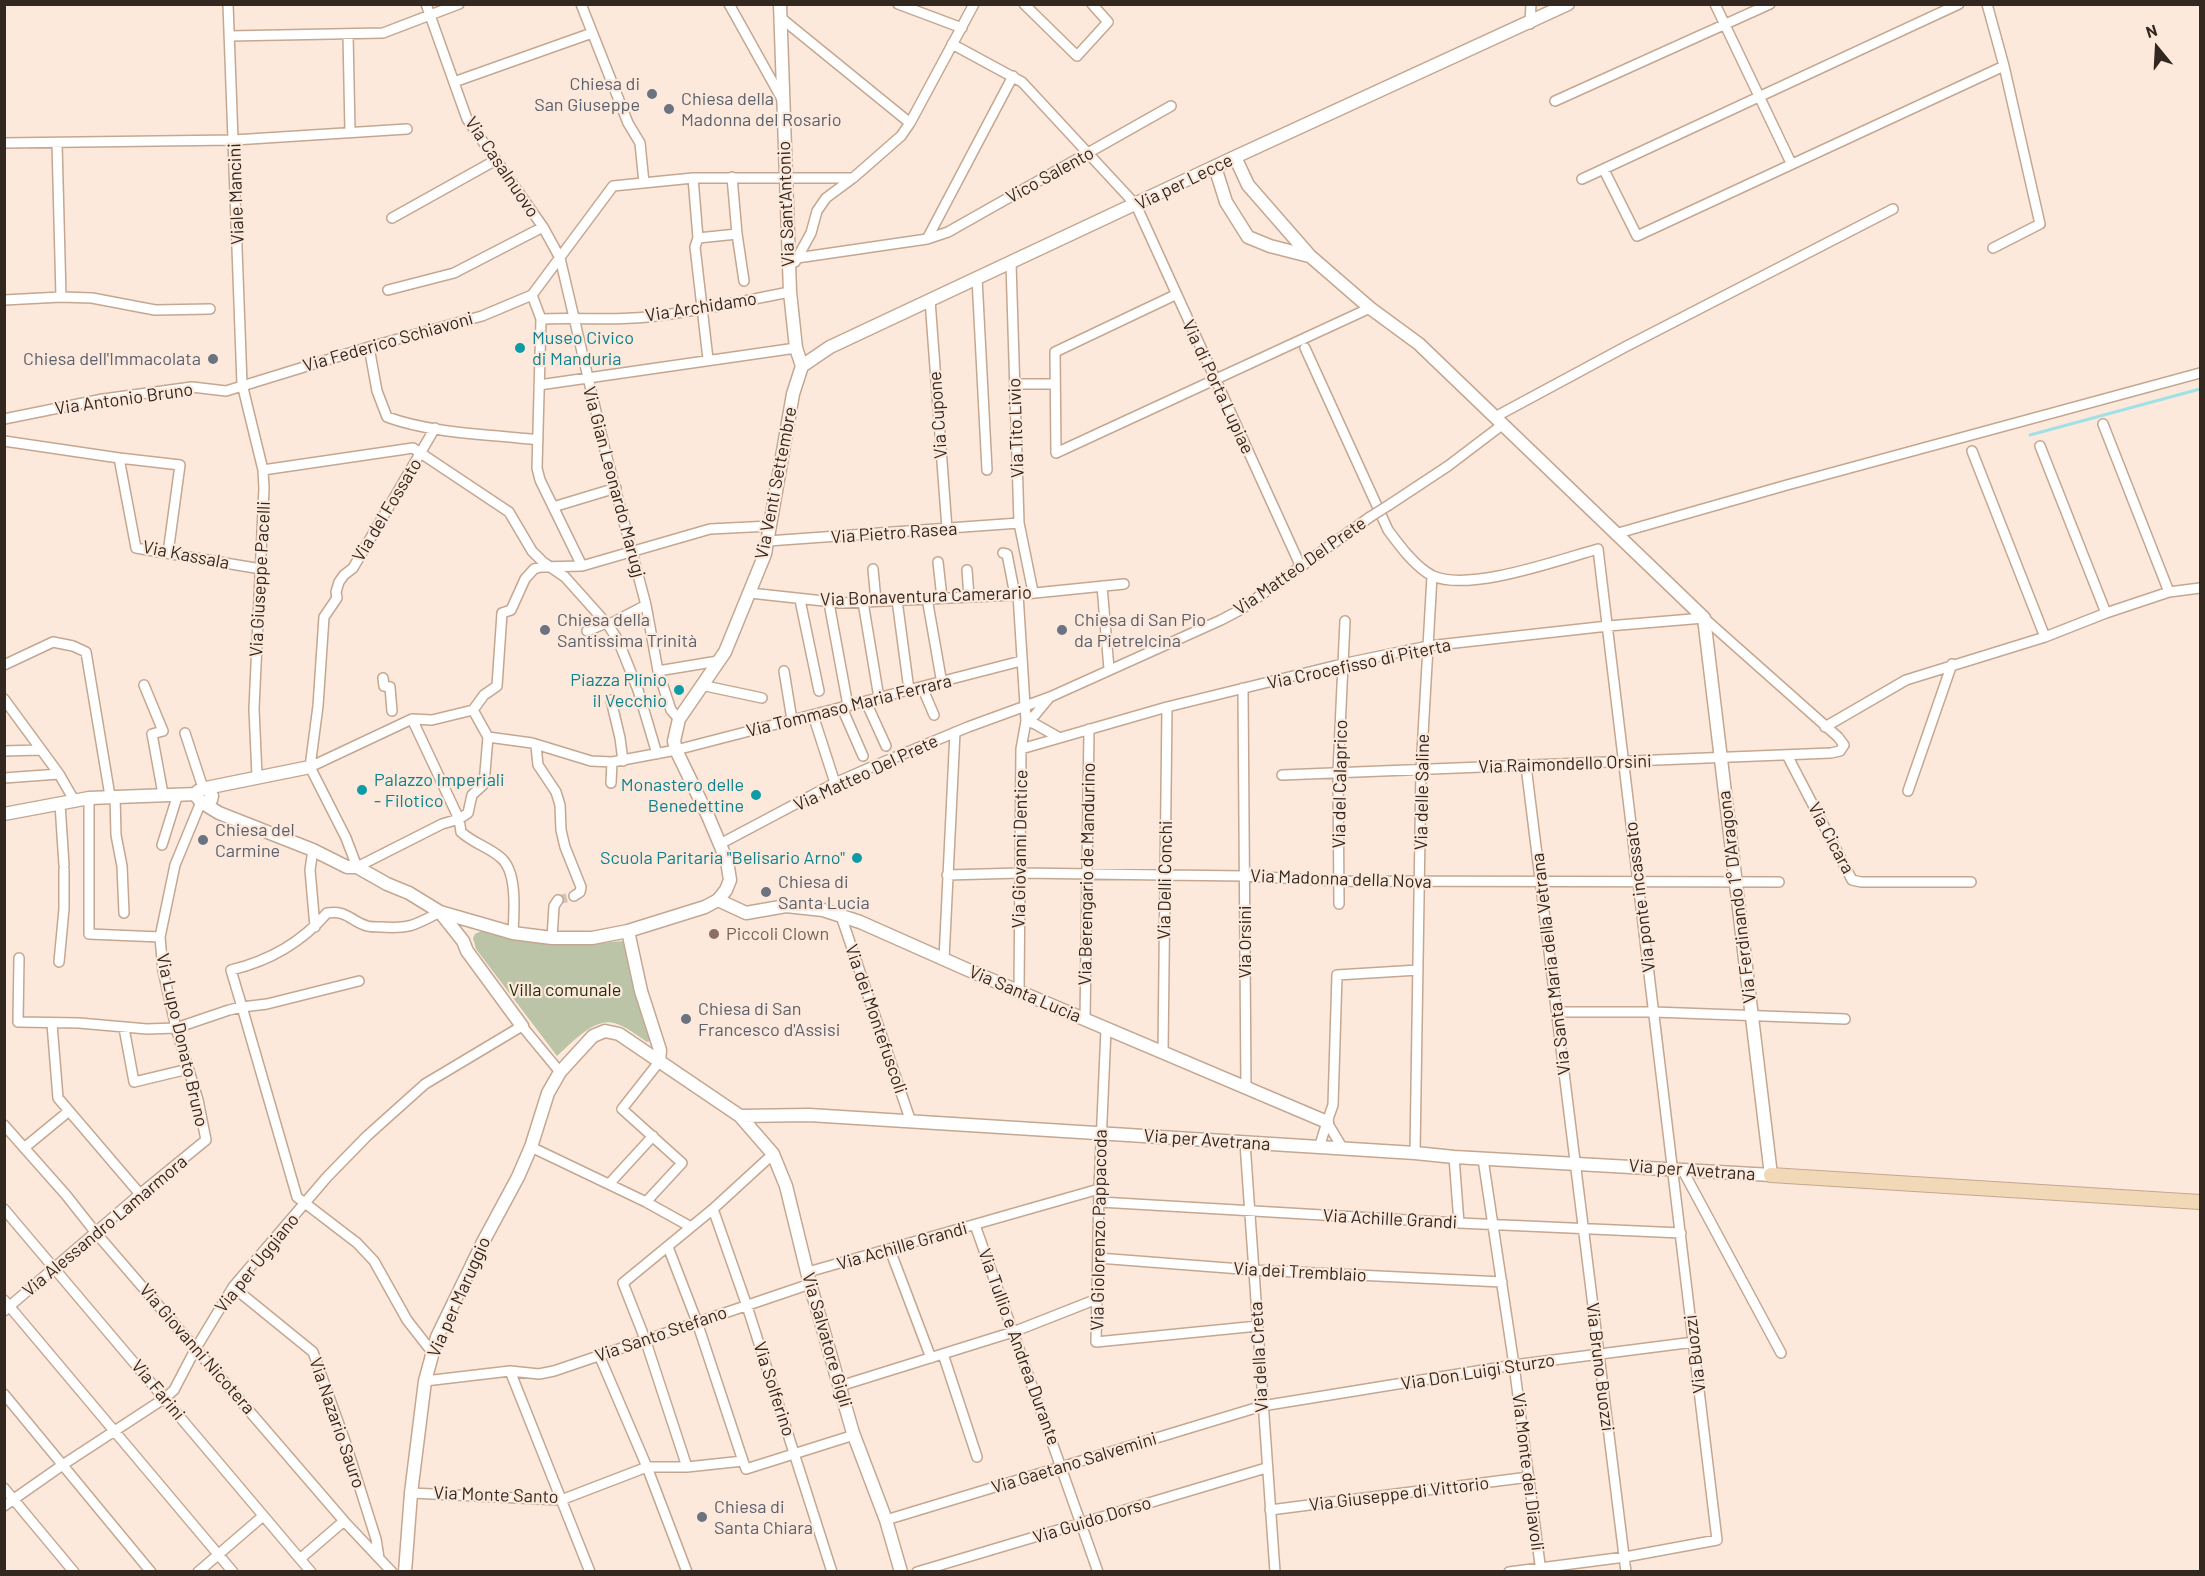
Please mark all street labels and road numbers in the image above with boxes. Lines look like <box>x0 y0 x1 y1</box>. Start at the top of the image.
street label: Via Casalnuovo <box>460 113 544 221</box>
street label: Via Sant'Antonio <box>773 141 799 267</box>
street label: Vico Salento <box>1002 142 1098 208</box>
street label: Viale Mancini <box>223 143 249 245</box>
street label: Via per Lecce <box>1132 149 1236 215</box>
street label: Via Archidamo <box>644 288 758 326</box>
street label: Via Federico Schiavoni <box>300 307 476 377</box>
street label: Via di Porta Lupiae <box>1177 317 1259 457</box>
street label: Via Cupone <box>924 371 952 459</box>
street label: Via Tito Livio <box>1003 378 1029 478</box>
street label: Via Antonio Bruno <box>54 379 194 419</box>
street label: Via Gian Leonardo Marugj <box>578 384 650 580</box>
street label: Via Venti Settembre <box>751 405 801 561</box>
street label: Via del Fossato <box>348 454 426 566</box>
street label: Via Giuseppe Pacelli <box>245 501 275 657</box>
street label: Via Matteo Del Prete <box>1230 512 1370 620</box>
street label: Via Pietro Rasea <box>830 518 958 548</box>
street label: Via Kassala <box>141 536 231 574</box>
street label: Via Bonaventura Camerario <box>820 582 1032 610</box>
street label: Via Crocefisso di Piterta <box>1265 634 1453 694</box>
street label: Via Tommaso Maria Ferrara <box>744 670 954 742</box>
street label: Via del Calaprico <box>1328 719 1352 849</box>
street label: Via Matteo Del Prete <box>790 730 942 816</box>
street label: Via delle Saline <box>1410 734 1434 850</box>
street label: Via Raimondello Orsini <box>1478 750 1652 778</box>
street label: Via Berengario de Mandurino <box>1074 762 1100 986</box>
street label: Via Giovanni Dentice <box>1008 769 1032 929</box>
street label: Via Ferdinando 1° D'Aragona <box>1713 790 1761 1004</box>
street label: Via Cicara <box>1803 799 1859 877</box>
street label: Via Delli Conchi <box>1153 820 1177 940</box>
street label: Via ponte incassato <box>1620 820 1660 974</box>
street label: Via Santa Maria della Vetrana <box>1527 852 1575 1076</box>
street label: Via Madonna della Nova <box>1250 865 1432 893</box>
street label: Via Orsini <box>1234 905 1256 979</box>
street label: Via dei Montefuscoli <box>840 942 912 1096</box>
street label: Via Lupo Donato Bruno <box>152 951 212 1129</box>
street label: Via Santa Lucia <box>966 961 1084 1027</box>
street label: Via per Avetrana <box>1143 1125 1271 1155</box>
street label: Via Giolorenzo Pappacoda <box>1086 1129 1112 1331</box>
street label: Via Alessandro Lamarmora <box>18 1151 192 1301</box>
street label: Via per Avetrana <box>1628 1155 1756 1185</box>
street label: Via Achille Grandi <box>1322 1205 1458 1233</box>
street label: Via per Uggiano <box>210 1209 304 1317</box>
street label: Via Achille Grandi <box>834 1217 970 1275</box>
street label: Via per Maruggio <box>423 1233 495 1361</box>
street label: Via Tullio e Andrea Durante <box>973 1246 1065 1448</box>
street label: Via dei Tremblaio <box>1233 1258 1367 1286</box>
street label: Via Salvatore Gigli <box>797 1270 857 1410</box>
street label: Via Giovanni Nicotera <box>135 1279 259 1419</box>
street label: Via Santo Stefano <box>592 1301 730 1367</box>
street label: Via della Creta <box>1245 1301 1273 1413</box>
street label: Via Bruno Buozzi <box>1581 1301 1619 1433</box>
street label: Via Buozzi <box>1679 1313 1711 1395</box>
street label: Via Solferino <box>749 1339 799 1439</box>
street label: Via Don Luigi Sturzo <box>1399 1349 1557 1395</box>
street label: Via Farini <box>126 1355 190 1425</box>
street label: Via Nazario Sauro <box>305 1355 369 1491</box>
street label: Via Monte dei Diavoli <box>1508 1392 1548 1552</box>
street label: Via Gaetano Salvemini <box>989 1428 1159 1498</box>
street label: Via Giuseppe di Vittorio <box>1308 1472 1490 1516</box>
street label: Via Monte Santo <box>433 1482 559 1508</box>
street label: Via Guido Dorso <box>1030 1492 1154 1548</box>

